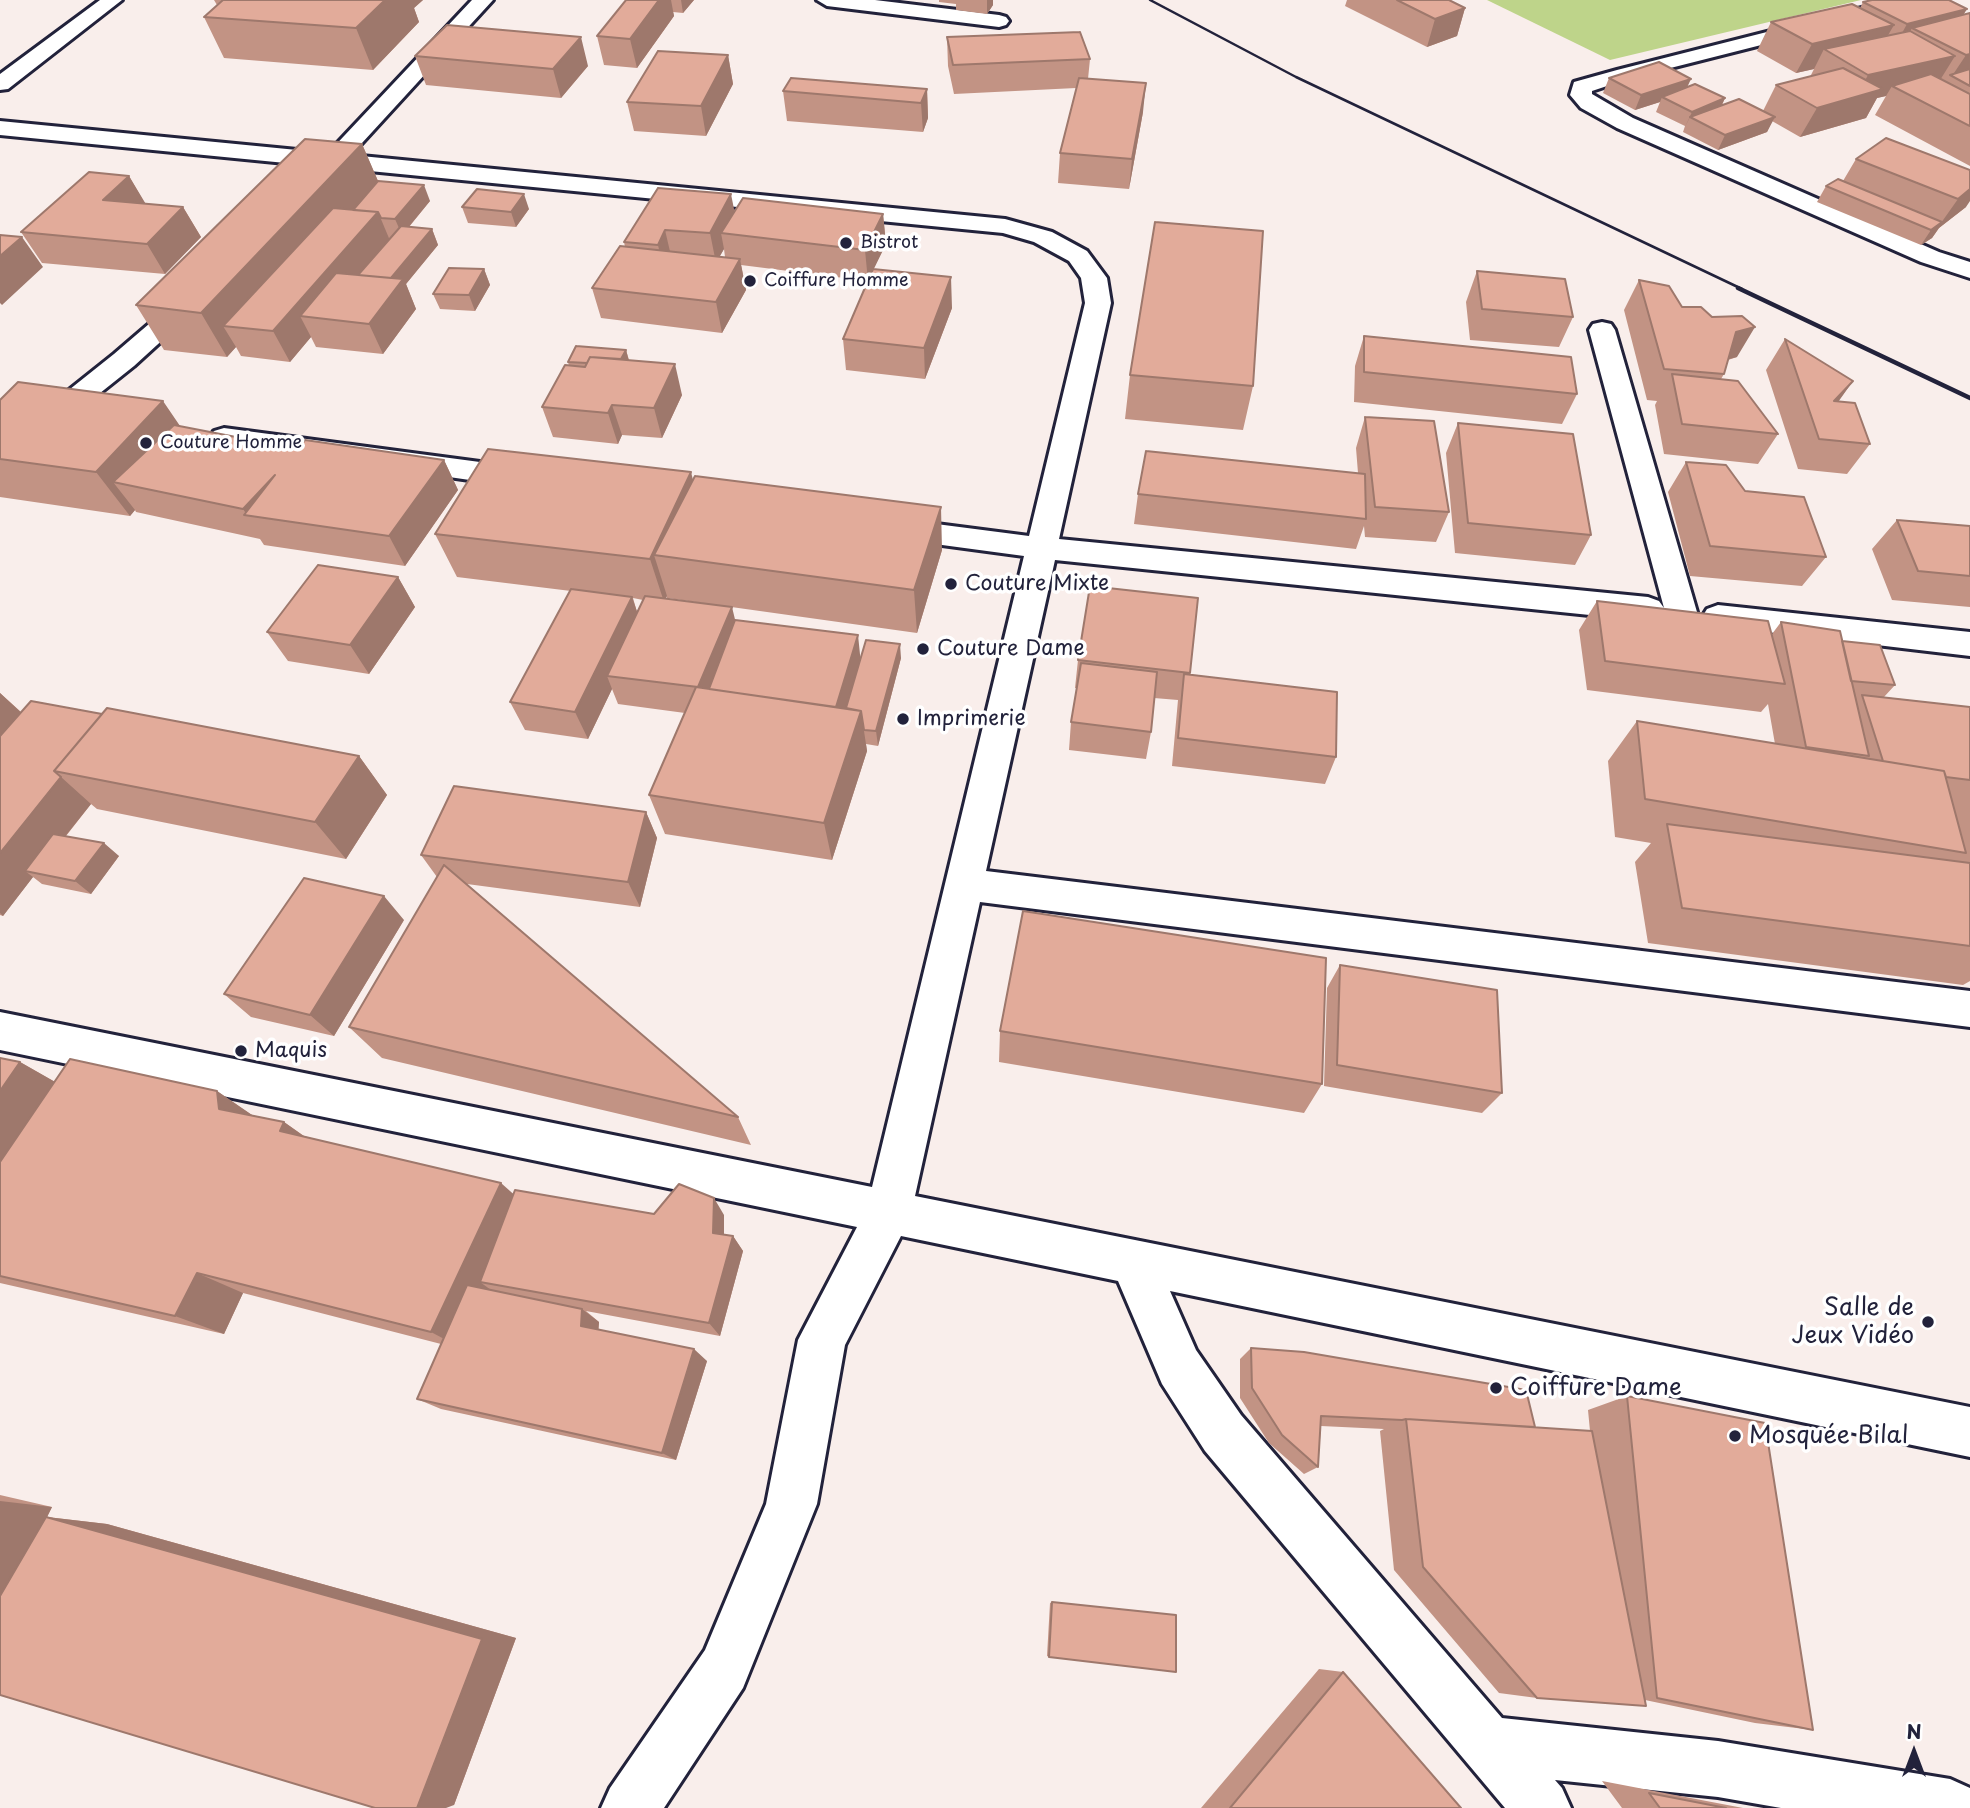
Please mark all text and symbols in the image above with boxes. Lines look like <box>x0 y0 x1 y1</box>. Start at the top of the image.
place label: Bistrot <box>860 232 918 254</box>
marker: Bistrot <box>838 235 854 251</box>
place label: Coiffure Homme <box>764 270 909 292</box>
marker: Coiffure Homme <box>742 273 758 289</box>
place label: Couture Homme <box>160 432 302 454</box>
marker: Couture Homme <box>138 435 154 451</box>
place label: Couture Mixte <box>965 571 1109 597</box>
marker: Couture Mixte <box>943 576 959 592</box>
place label: Couture Dame <box>937 636 1085 662</box>
marker: Couture Dame <box>915 641 931 657</box>
place label: Imprimerie <box>917 706 1026 732</box>
marker: Imprimerie <box>895 711 911 727</box>
place label: Maquis <box>255 1038 327 1064</box>
marker: Maquis <box>233 1043 249 1059</box>
place label: Salle de Jeux Vidéo <box>1792 1294 1914 1350</box>
marker: Salle de Jeux Vidéo <box>1920 1314 1936 1330</box>
place label: Coiffure Dame <box>1510 1374 1682 1402</box>
marker: Coiffure Dame <box>1488 1380 1504 1396</box>
place label: Mosquée Bilal <box>1749 1422 1908 1450</box>
marker: Mosquée Bilal <box>1727 1428 1743 1444</box>
north arrow <box>1879 1717 1949 1787</box>
text: N <box>1906 1717 1922 1745</box>

